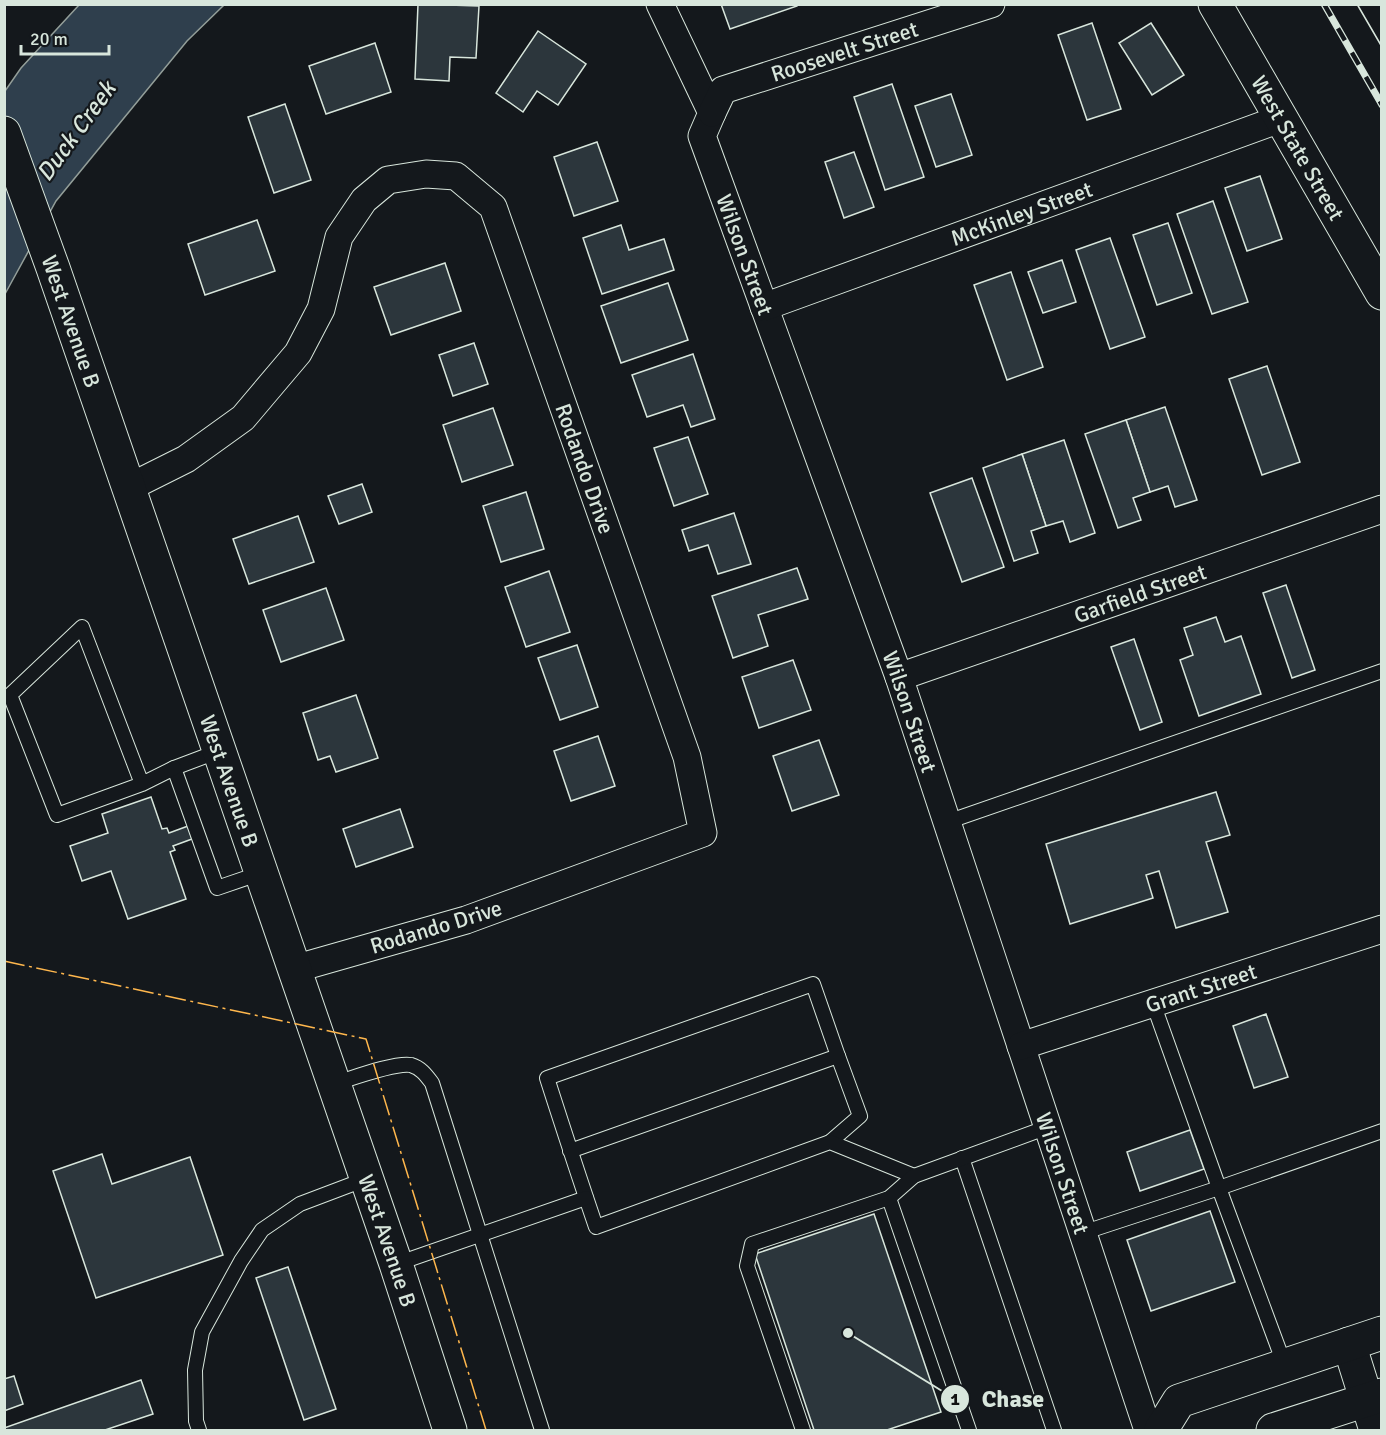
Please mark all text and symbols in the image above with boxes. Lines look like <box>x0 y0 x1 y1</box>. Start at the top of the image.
street label: Roosevelt Street <box>767 15 922 87</box>
scale bar <box>21 18 110 56</box>
text: 20 m <box>30 28 68 50</box>
street label: West State Street <box>1246 71 1351 225</box>
water label: Duck Creek <box>30 74 123 187</box>
street label: McKinley Street <box>947 175 1096 251</box>
street label: Wilson Street <box>711 191 780 319</box>
street label: West Avenue B <box>36 252 107 391</box>
street label: Rodando Drive <box>550 400 621 537</box>
street label: Garfield Street <box>1070 558 1210 629</box>
street label: Wilson Street <box>877 647 943 776</box>
street label: West Avenue B <box>194 711 265 850</box>
street label: Rodando Drive <box>367 894 505 960</box>
street label: Grant Street <box>1142 957 1260 1018</box>
street label: Wilson Street <box>1030 1109 1096 1238</box>
street label: West Avenue B <box>353 1171 422 1310</box>
callout: Chase <box>940 1378 1056 1420</box>
text: Chase <box>982 1384 1044 1414</box>
text: 1 <box>950 1388 960 1410</box>

